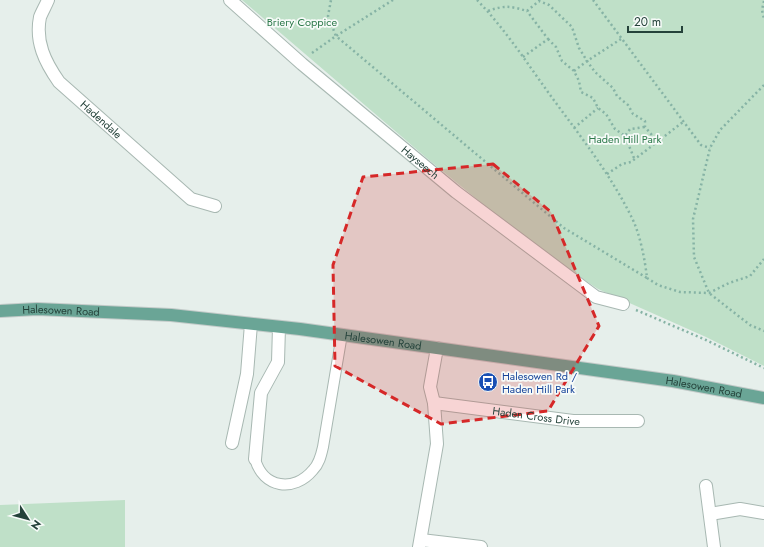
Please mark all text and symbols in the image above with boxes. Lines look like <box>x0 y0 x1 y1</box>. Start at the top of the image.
scale bar <box>628 8 682 34</box>
text: 20 m <box>634 13 661 31</box>
park label: Briery Coppice <box>267 14 338 30</box>
street label: Hadendale <box>77 97 126 142</box>
park label: Haden Hill Park <box>589 131 662 147</box>
street label: Hayseech <box>398 142 443 183</box>
street label: Halesowen Road <box>22 301 100 320</box>
street label: Halesowen Road <box>344 327 423 354</box>
place label: Halesowen Rd / Haden Hill Park <box>502 368 577 397</box>
bus stop icon: Halesowen Rd / Haden Hill Park <box>477 371 499 393</box>
street label: Halesowen Road <box>665 372 743 402</box>
street label: Haden Cross Drive <box>491 403 580 429</box>
north arrow <box>8 499 48 539</box>
text: N <box>27 517 45 533</box>

